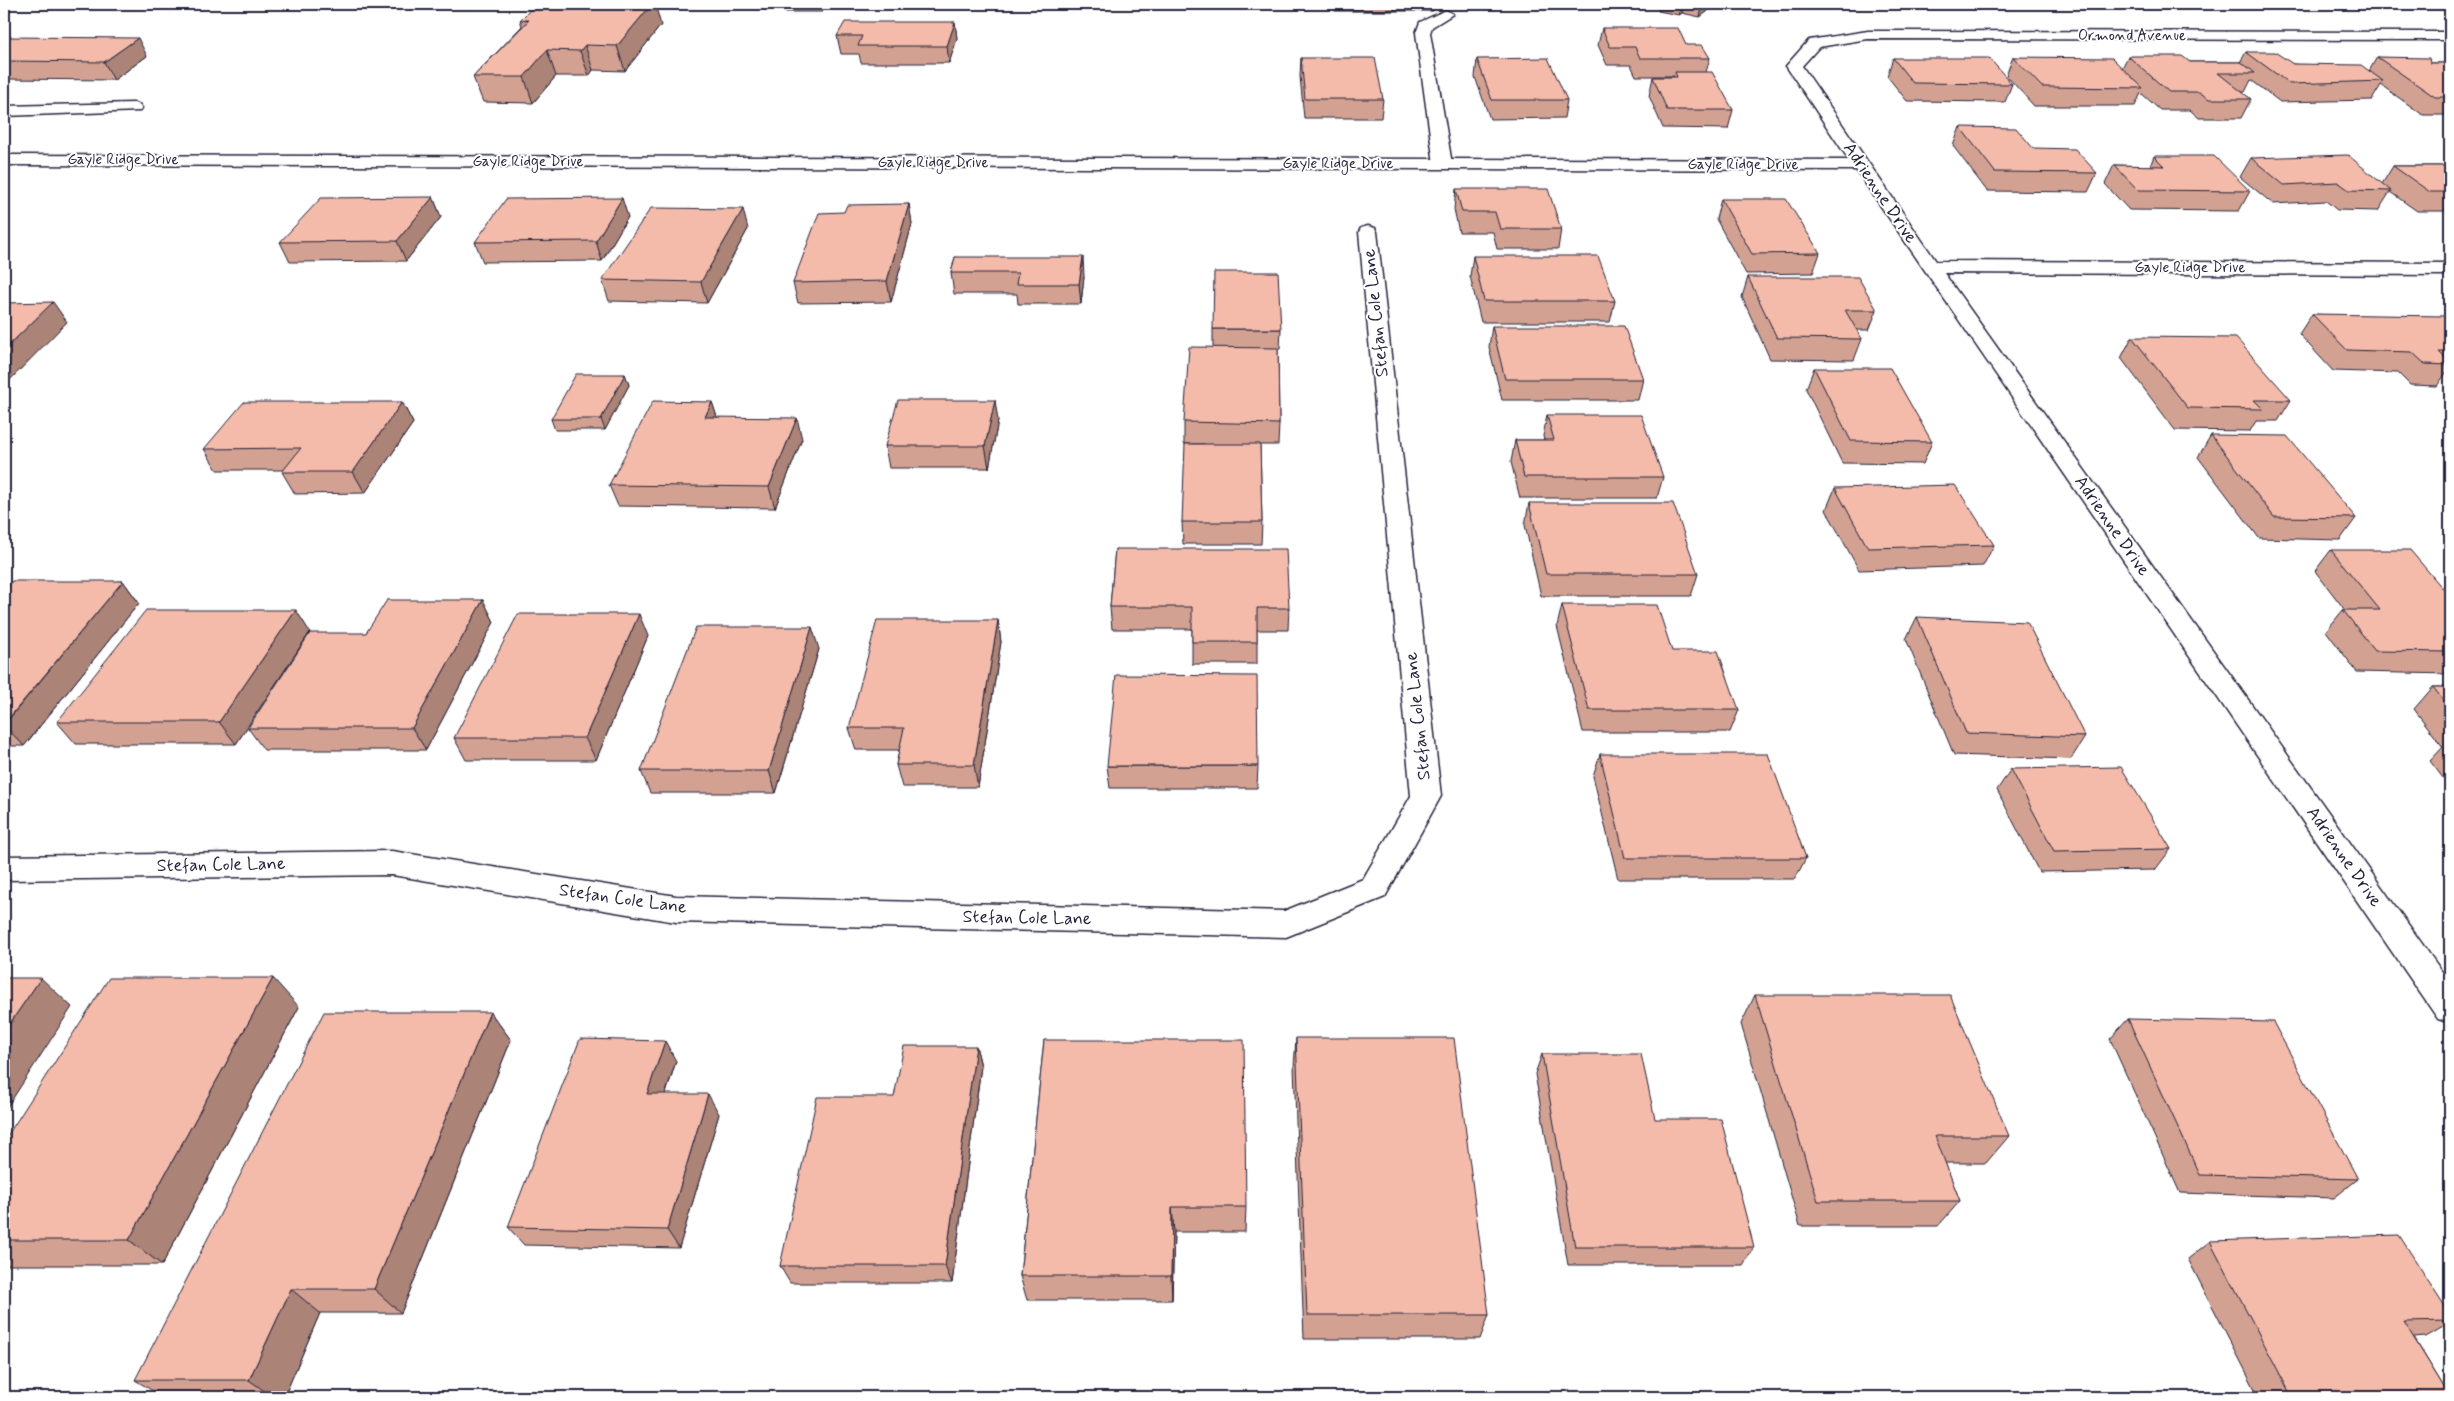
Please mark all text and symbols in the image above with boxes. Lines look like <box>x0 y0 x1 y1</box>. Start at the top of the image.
street label: Ormond Avenue <box>2078 26 2186 46</box>
street label: Adrienne Drive <box>1837 138 1923 248</box>
street label: Gayle Ridge Drive <box>67 150 179 171</box>
street label: Gayle Ridge Drive <box>472 152 584 173</box>
street label: Gayle Ridge Drive <box>877 153 989 174</box>
street label: Gayle Ridge Drive <box>1282 154 1394 175</box>
street label: Gayle Ridge Drive <box>1687 155 1799 176</box>
street label: Stefan Cole Lane <box>1357 248 1395 378</box>
street label: Gayle Ridge Drive <box>2134 258 2246 279</box>
street label: Adrienne Drive <box>2069 471 2155 581</box>
street label: Stefan Cole Lane <box>1399 651 1437 781</box>
street label: Adrienne Drive <box>2301 802 2387 912</box>
street label: Stefan Cole Lane <box>156 852 286 878</box>
street label: Stefan Cole Lane <box>558 878 688 920</box>
street label: Stefan Cole Lane <box>962 905 1092 931</box>

